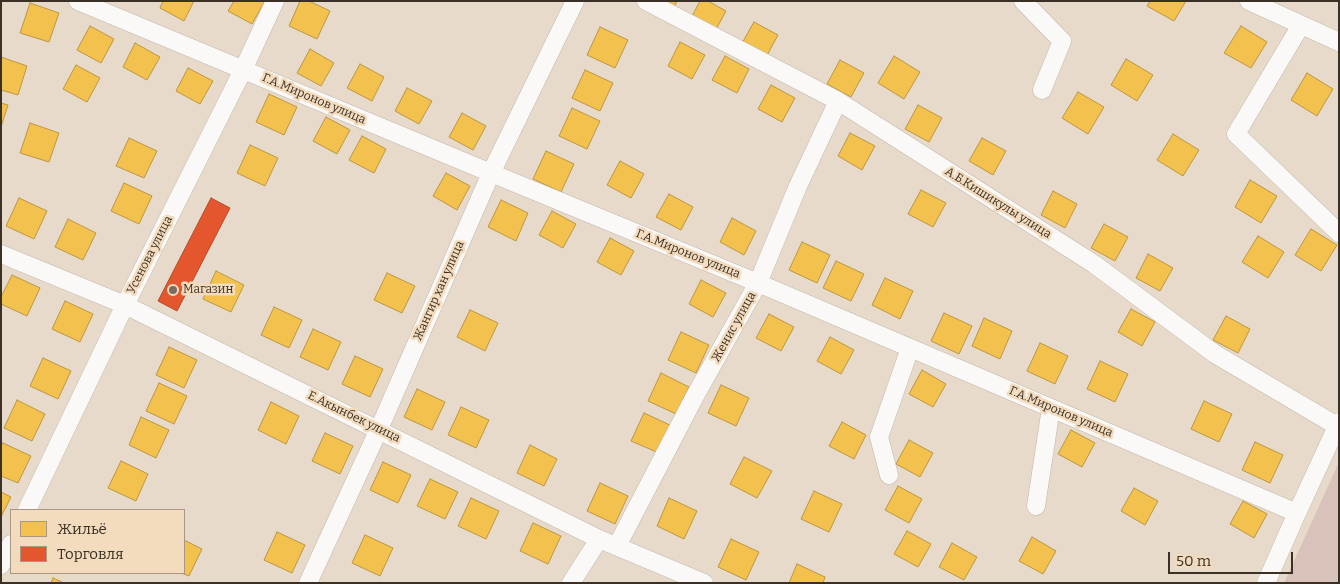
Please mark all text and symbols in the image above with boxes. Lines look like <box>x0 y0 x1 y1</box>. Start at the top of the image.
street label: Г.А.Миронов улица <box>260 71 368 127</box>
street label: А.Б.Кишикулы улица <box>942 164 1054 242</box>
street label: Усенова улица <box>124 214 176 296</box>
street label: Г.А.Миронов улица <box>634 226 742 282</box>
street label: Жангир хан улица <box>410 239 468 343</box>
place label: Магазин <box>183 283 233 297</box>
marker: Магазин <box>167 284 179 296</box>
street label: Женис улица <box>709 289 759 365</box>
street label: Г.А.Миронов улица <box>1007 384 1115 440</box>
street label: Е.Акынбек улица <box>305 388 403 446</box>
legend <box>10 509 185 574</box>
text: Жильё <box>57 520 107 538</box>
scale bar <box>1170 542 1295 574</box>
text: Торговля <box>57 545 124 563</box>
text: 50 m <box>1176 552 1211 570</box>

